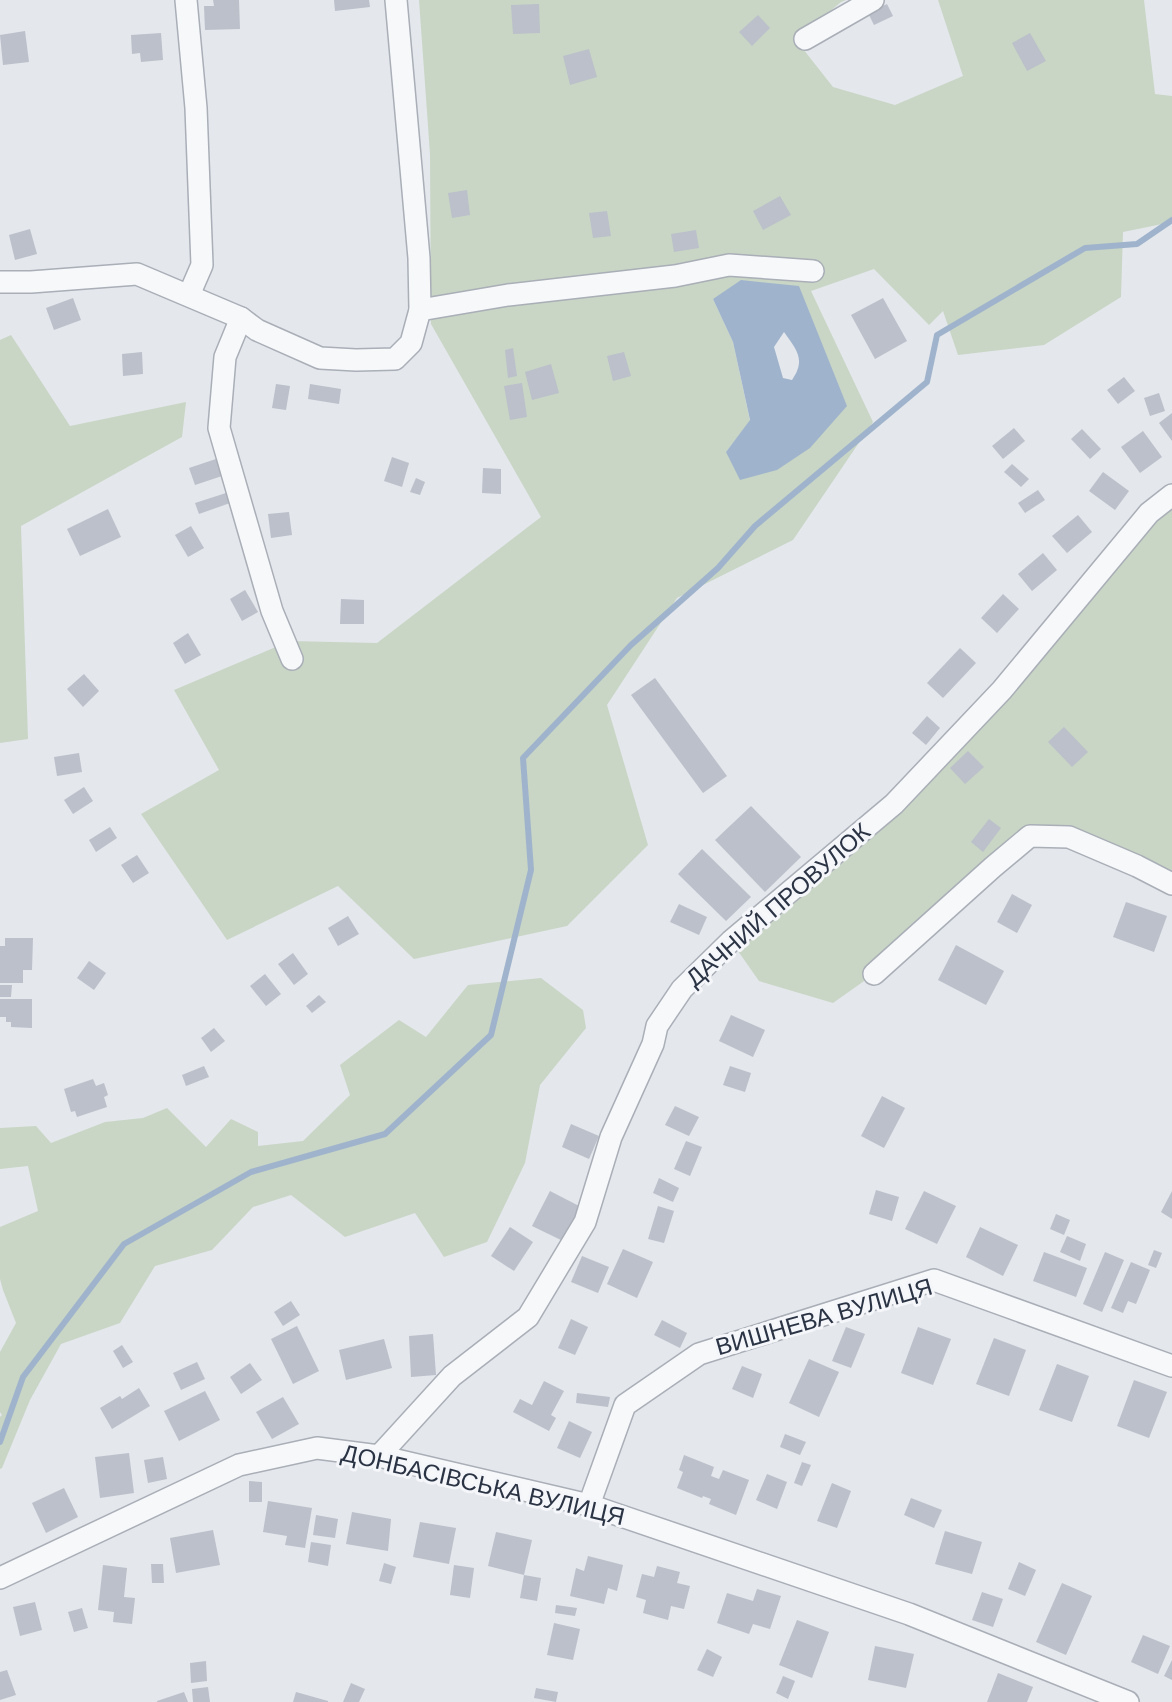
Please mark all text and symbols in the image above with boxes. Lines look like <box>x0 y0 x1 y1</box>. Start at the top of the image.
street label: ДАЧНИЙ ПРОВУЛОК <box>680 818 875 992</box>
street label: ВИШНЕВА ВУЛИЦЯ <box>712 1273 935 1360</box>
street label: ДОНБАСІВСЬКА ВУЛИЦЯ <box>339 1439 627 1530</box>

